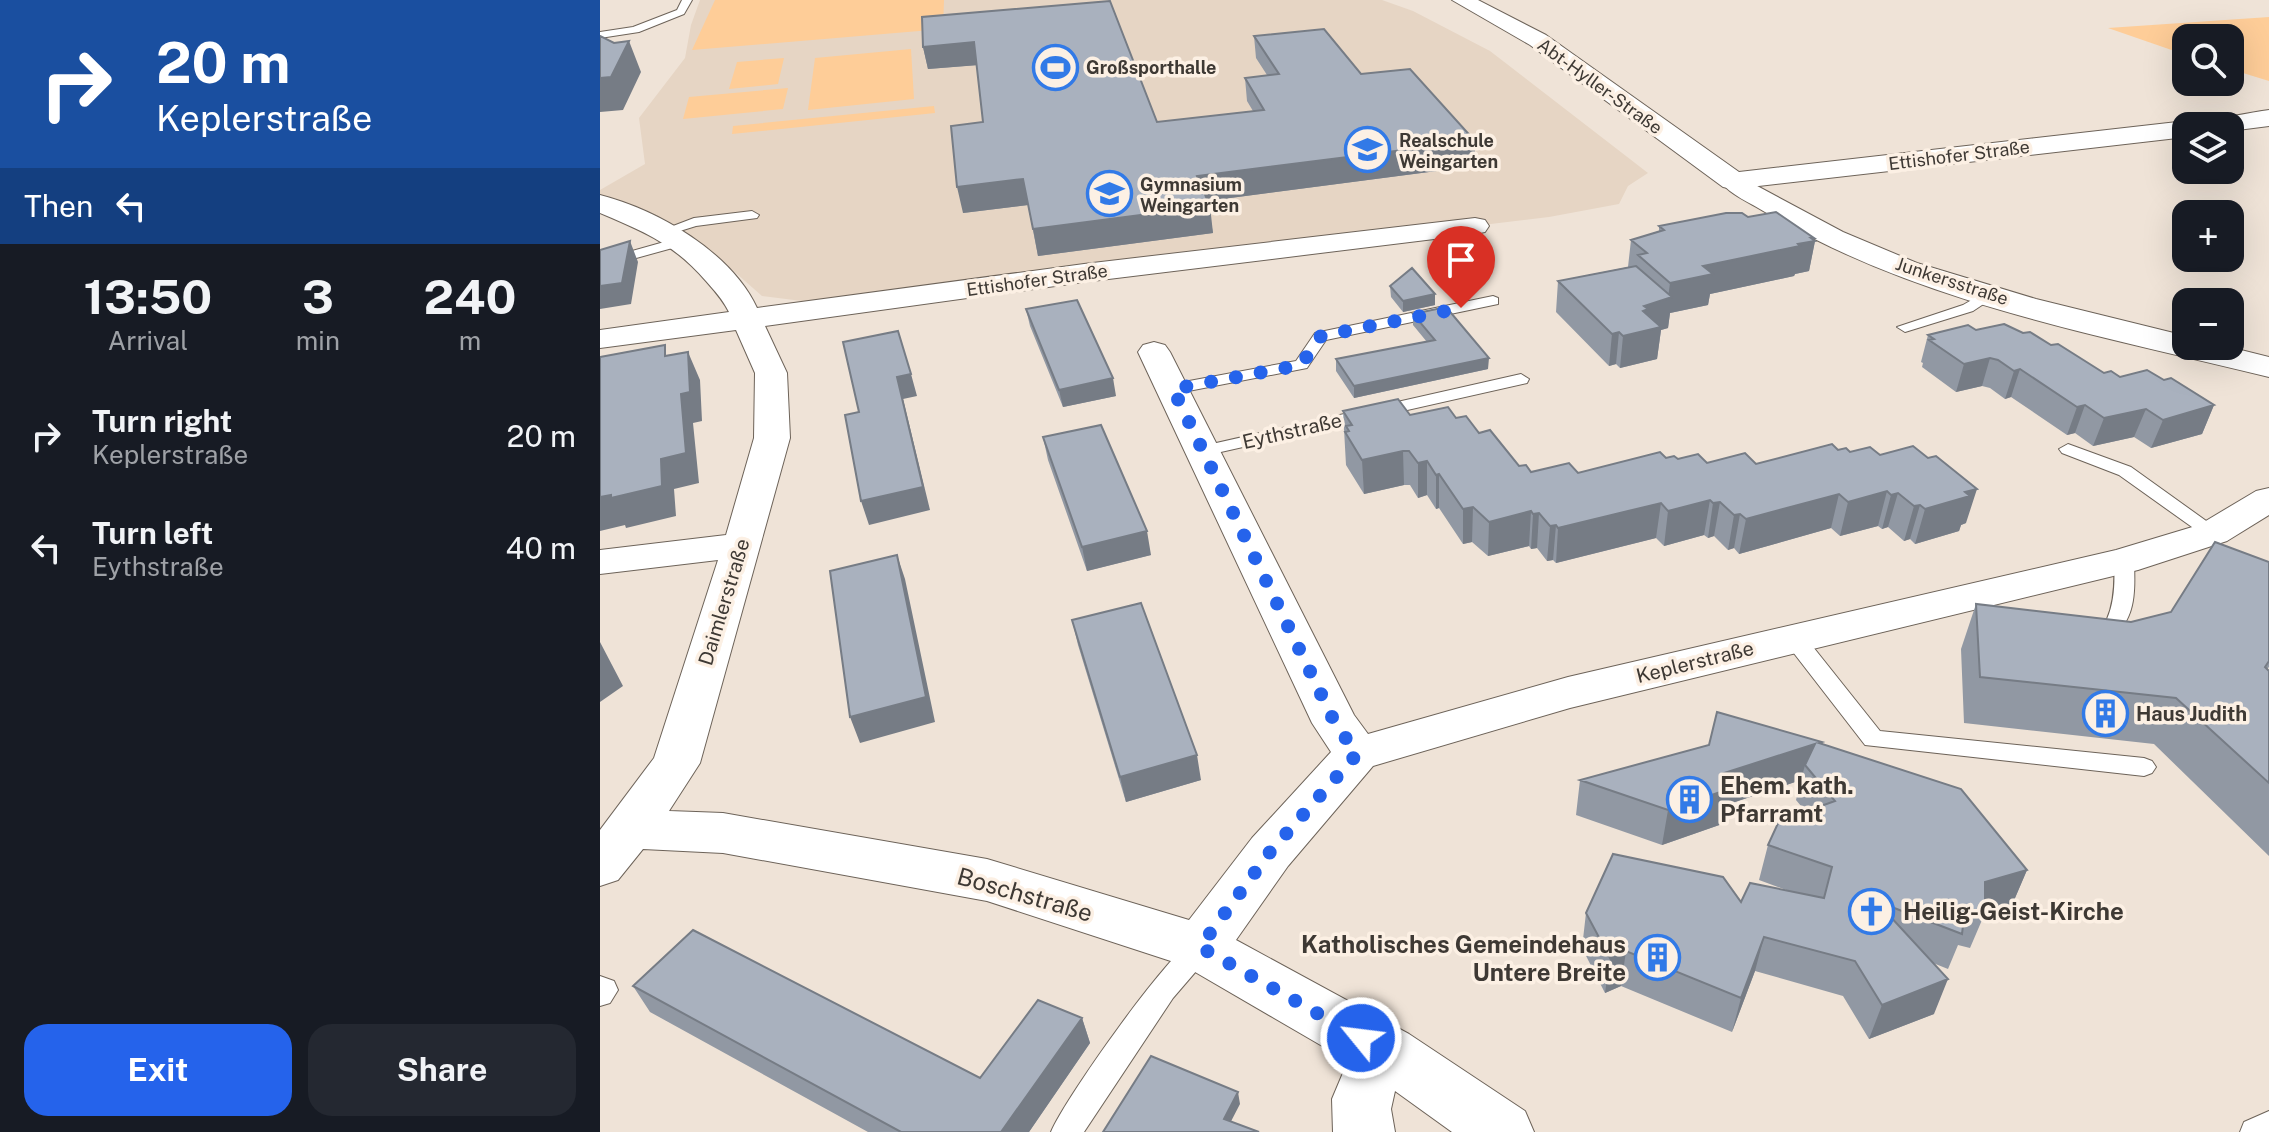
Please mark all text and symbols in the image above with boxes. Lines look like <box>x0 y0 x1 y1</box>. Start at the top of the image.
map controls <box>2172 24 2244 360</box>
button: search <box>2172 24 2244 96</box>
text: 20 m <box>156 30 290 96</box>
icon: right <box>24 32 128 136</box>
street label: Abt-Hyller-Straße <box>1534 34 1666 138</box>
sports icon: Großsporthalle <box>1031 43 1079 91</box>
place label: Großsporthalle <box>1086 57 1216 78</box>
text: Keplerstraße <box>156 97 372 139</box>
button: layers <box>2172 112 2244 184</box>
school or university icon: Realschule Weingarten <box>1344 126 1392 174</box>
place label: Realschule Weingarten <box>1399 130 1498 172</box>
street label: Ettishofer Straße <box>1887 136 2031 174</box>
school or university icon: Gymnasium Weingarten <box>1085 170 1133 218</box>
place label: Gymnasium Weingarten <box>1140 174 1242 216</box>
icon: left <box>109 184 153 228</box>
text: Then <box>24 188 93 224</box>
button: + <box>2172 200 2244 272</box>
pin <box>1427 226 1495 308</box>
icon: arrive <box>1439 238 1483 282</box>
street label: Junkersstraße <box>1893 253 2011 309</box>
street label: Ettishofer Straße <box>965 260 1109 300</box>
text: 13:50 <box>84 268 212 325</box>
text: 3 <box>302 268 334 325</box>
text: 240 <box>424 268 516 325</box>
button: − <box>2172 288 2244 360</box>
text: Arrival <box>108 325 188 356</box>
text: min <box>296 325 340 356</box>
text: m <box>459 325 481 356</box>
text: Turn right <box>92 403 232 439</box>
street label: Eythstraße <box>1240 408 1344 454</box>
icon: right <box>24 414 68 458</box>
text: 20 m <box>507 418 576 454</box>
text: Keplerstraße <box>92 439 248 470</box>
text: Turn left <box>92 515 213 551</box>
icon: left <box>24 526 68 570</box>
text: 40 m <box>506 530 576 566</box>
street label: Daimlerstraße <box>693 536 755 668</box>
text: Eythstraße <box>92 551 224 582</box>
street label: Keplerstraße <box>1634 636 1756 688</box>
building icon: Haus Judith <box>2081 690 2129 738</box>
place label: Haus Judith <box>2136 702 2247 726</box>
place label: Ehem. kath. Pfarramt <box>1720 771 1854 827</box>
building icon: Ehem. kath. Pfarramt <box>1665 775 1713 823</box>
street label: Boschstraße <box>954 861 1096 927</box>
church icon: Heilig-Geist-Kirche <box>1848 887 1896 935</box>
place label: Heilig-Geist-Kirche <box>1903 897 2124 925</box>
place label: Katholisches Gemeindehaus Untere Breite <box>1301 930 1626 986</box>
building icon: Katholisches Gemeindehaus Untere Breite <box>1633 934 1681 982</box>
position arrow <box>1319 996 1403 1080</box>
button: Exit <box>24 1024 292 1116</box>
button: Share <box>308 1024 576 1116</box>

